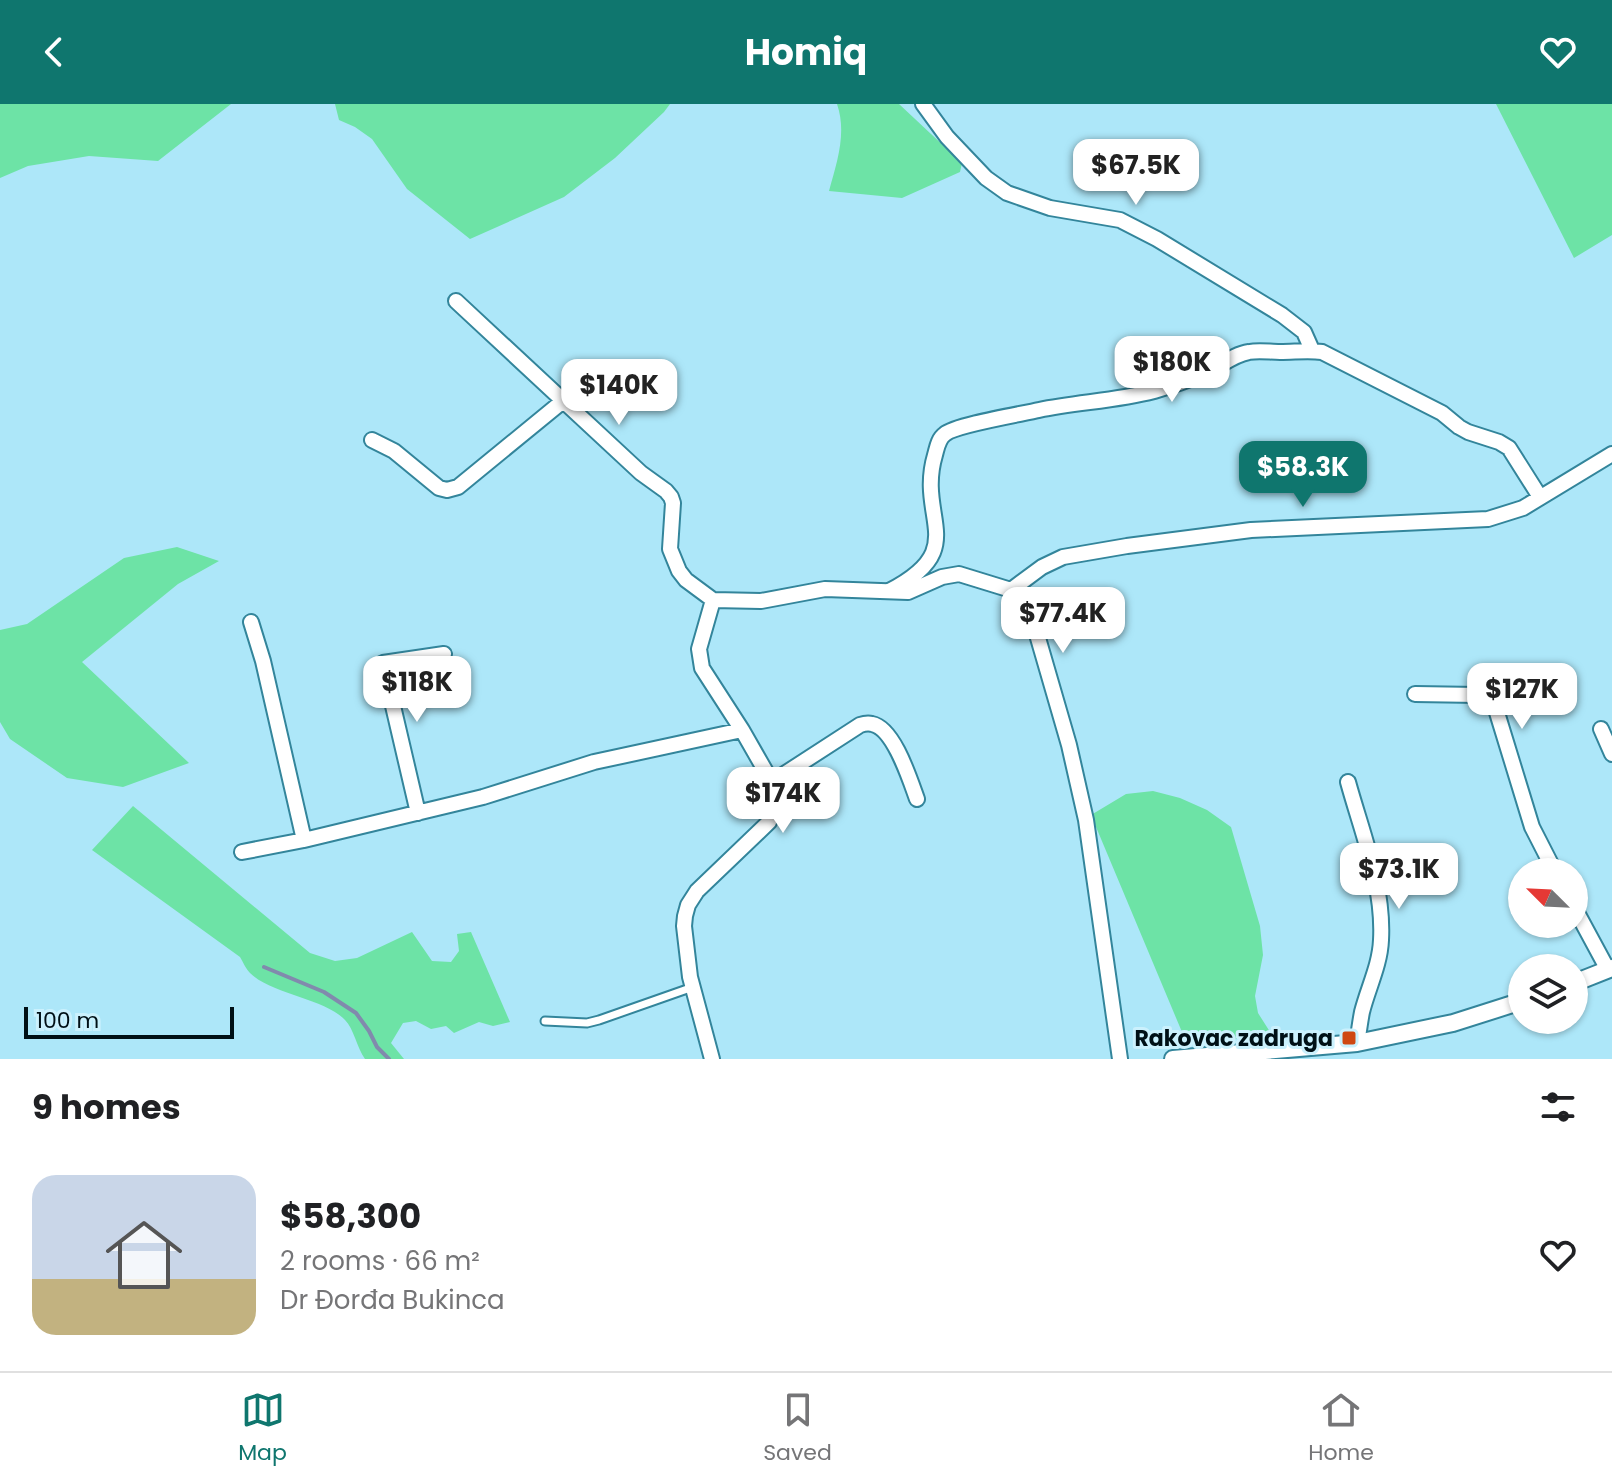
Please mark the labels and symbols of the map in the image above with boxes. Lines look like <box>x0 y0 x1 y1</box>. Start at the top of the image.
pin: $67.5K <box>1071 139 1201 207</box>
pin: $180K <box>1116 336 1228 404</box>
pin: $140K <box>563 359 675 427</box>
pin: $58.3K <box>1238 441 1368 509</box>
pin: $77.4K <box>998 587 1128 655</box>
pin: $118K <box>361 656 473 724</box>
pin: $127K <box>1466 663 1578 731</box>
pin: $174K <box>727 767 839 835</box>
pin: $73.1K <box>1334 843 1464 911</box>
north arrow <box>1508 858 1588 938</box>
scale bar <box>24 1003 234 1039</box>
place label: Rakovac zadruga <box>1135 1023 1333 1054</box>
marker: Rakovac zadruga <box>1340 1029 1358 1047</box>

